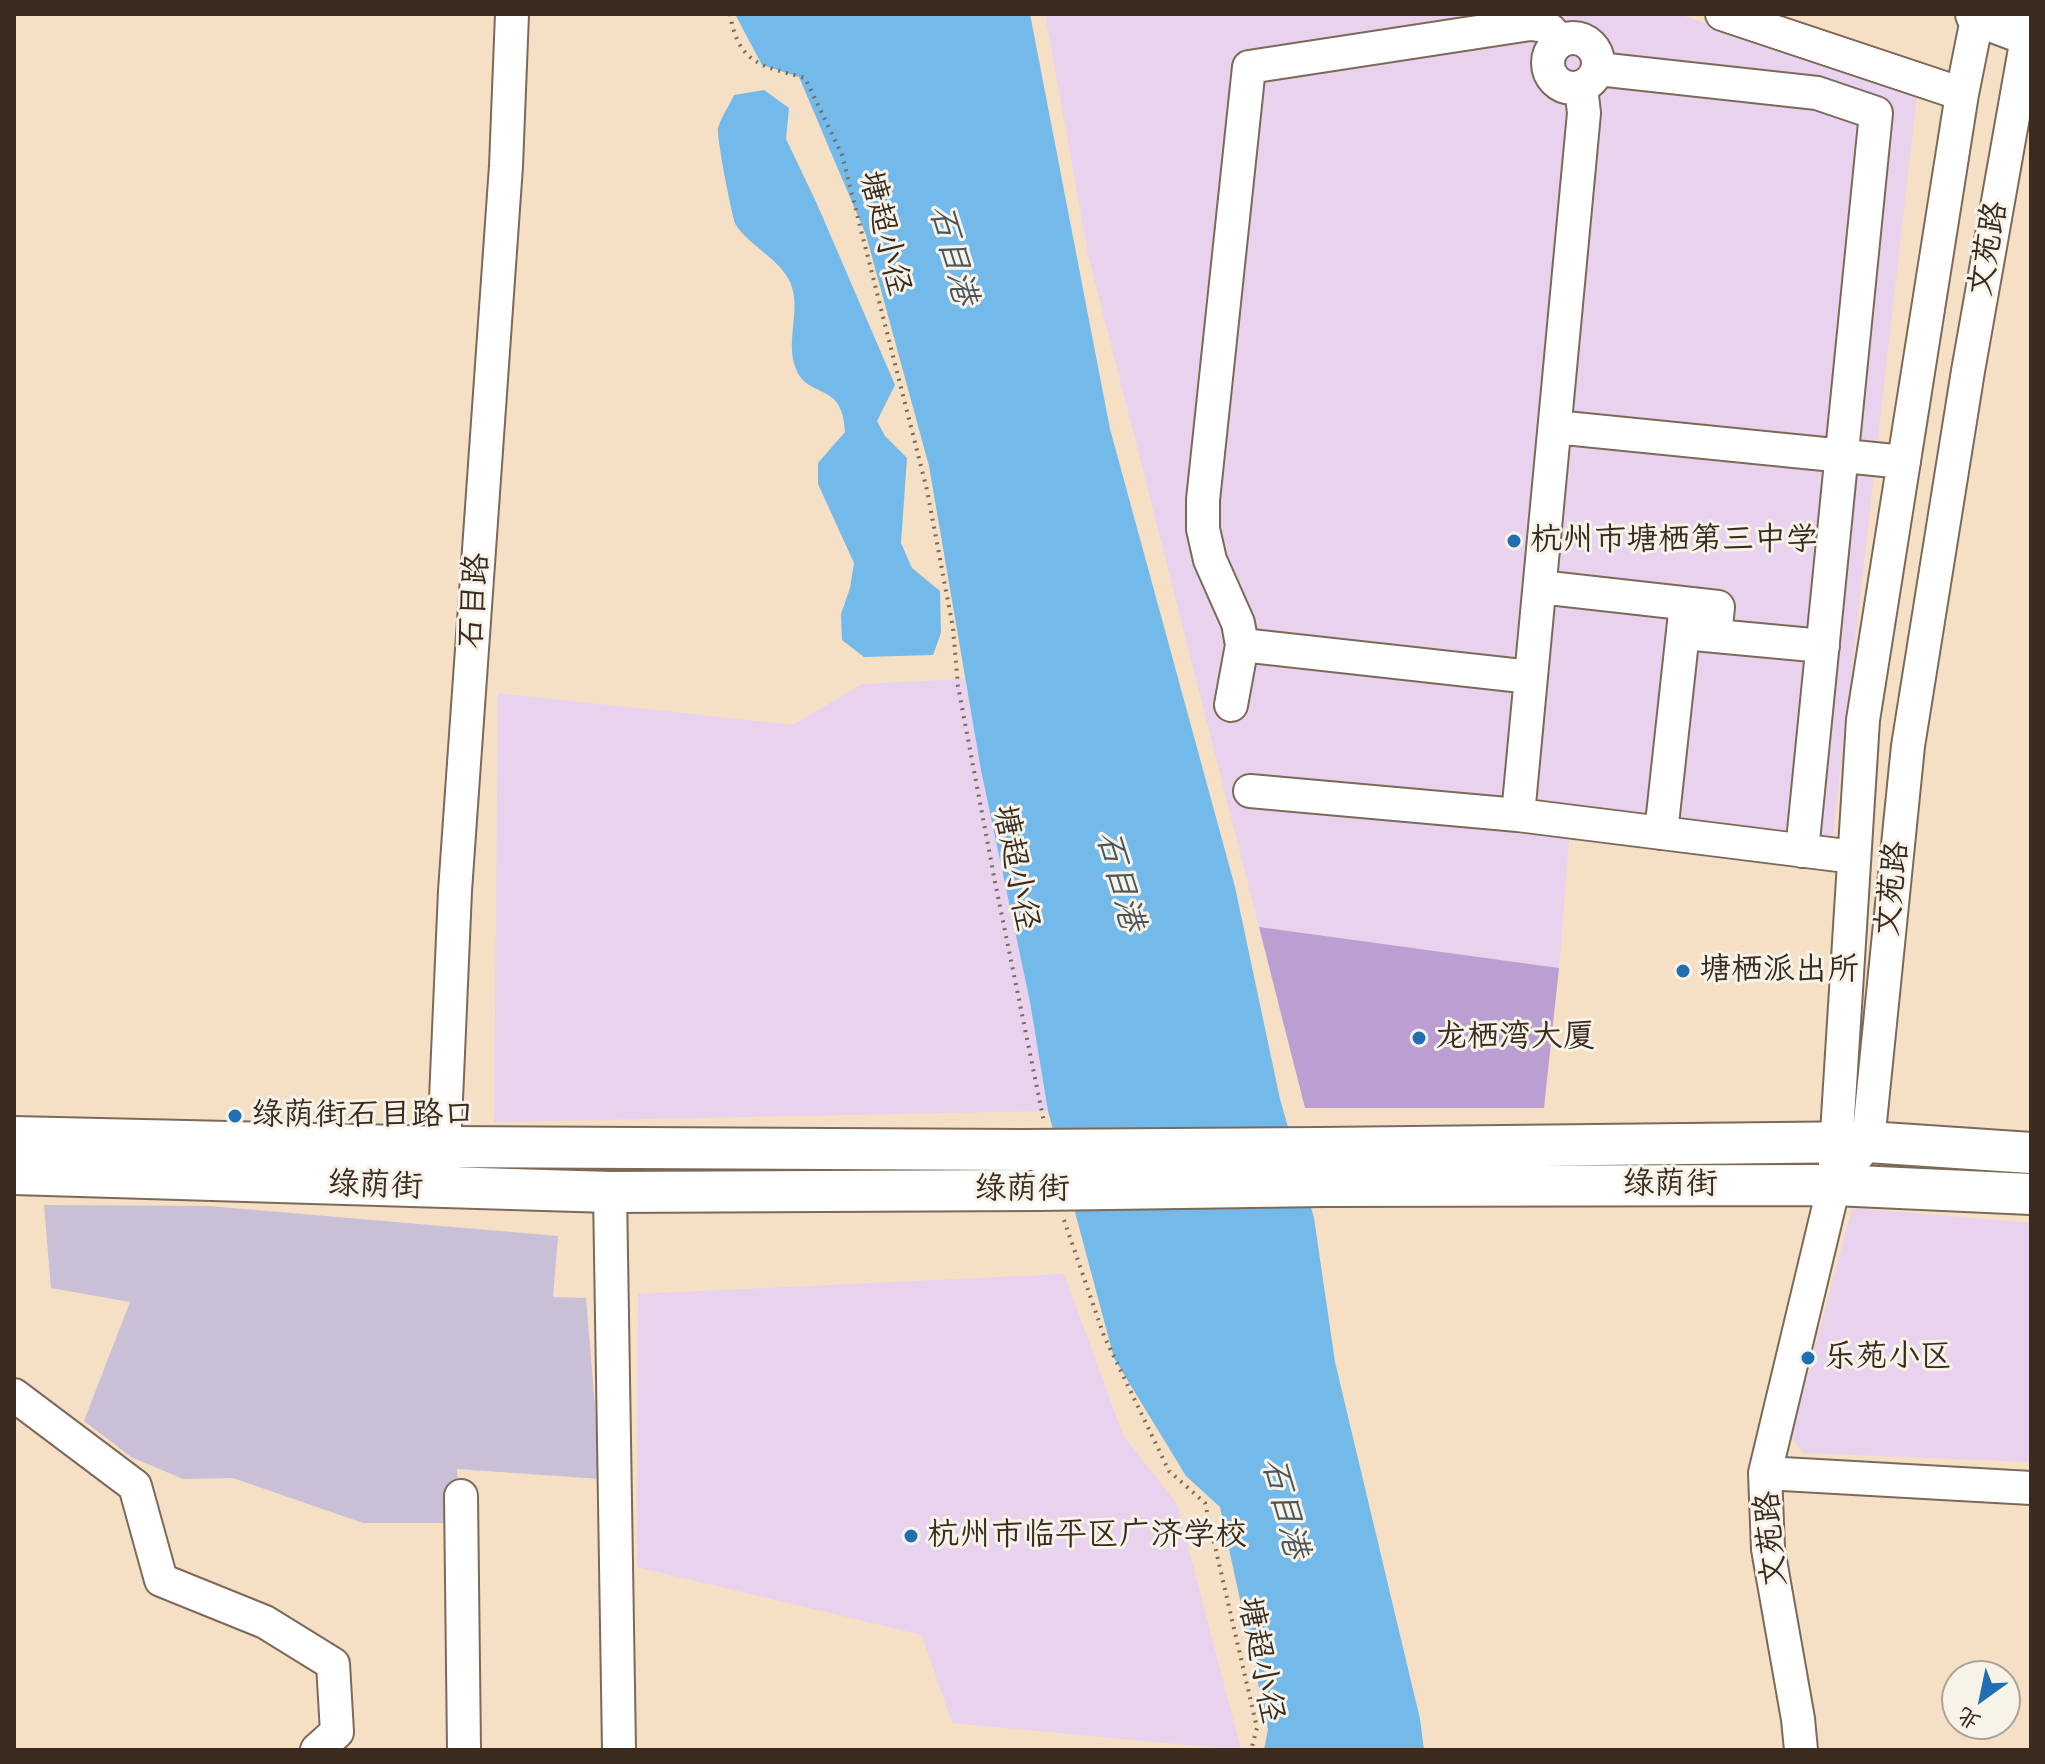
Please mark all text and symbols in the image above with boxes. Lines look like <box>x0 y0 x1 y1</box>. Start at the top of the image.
street label: 塘超小径 <box>850 166 918 300</box>
street label: 文苑路 <box>1962 198 2016 300</box>
water label: 石目港 <box>919 200 985 310</box>
place label: 杭州市塘栖第三中学 <box>1530 522 1818 560</box>
marker: 杭州市塘栖第三中学 <box>1505 532 1523 550</box>
street label: 石目路 <box>452 552 498 650</box>
street label: 塘超小径 <box>984 802 1046 934</box>
water label: 石目港 <box>1086 826 1152 936</box>
street label: 文苑路 <box>1869 839 1917 939</box>
place label: 塘栖派出所 <box>1699 952 1859 990</box>
marker: 塘栖派出所 <box>1674 962 1692 980</box>
place label: 龙栖湾大厦 <box>1435 1019 1595 1057</box>
marker: 龙栖湾大厦 <box>1410 1029 1428 1047</box>
place label: 绿荫街石目路口 <box>251 1097 475 1135</box>
marker: 绿荫街石目路口 <box>226 1107 244 1125</box>
street label: 绿荫街 <box>326 1165 424 1207</box>
street label: 绿荫街 <box>1622 1166 1718 1204</box>
street label: 绿荫街 <box>974 1171 1070 1209</box>
place label: 乐苑小区 <box>1824 1339 1952 1377</box>
marker: 乐苑小区 <box>1799 1349 1817 1367</box>
water label: 石目港 <box>1252 1454 1316 1562</box>
street label: 文苑路 <box>1749 1490 1795 1588</box>
place label: 杭州市临平区广济学校 <box>927 1517 1247 1555</box>
marker: 杭州市临平区广济学校 <box>902 1527 920 1545</box>
street label: 塘超小径 <box>1229 1594 1291 1726</box>
north arrow <box>1941 1660 2021 1740</box>
text: 北 <box>1952 1701 1986 1736</box>

